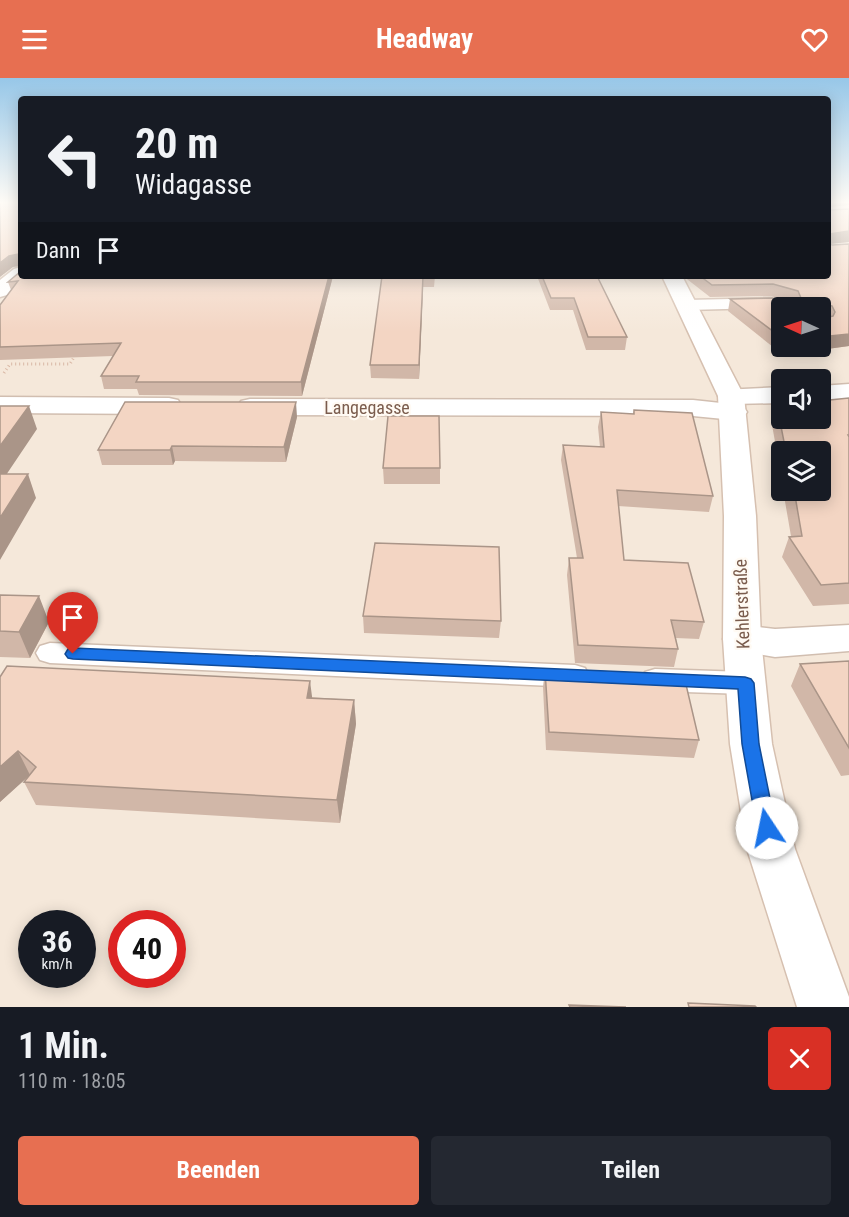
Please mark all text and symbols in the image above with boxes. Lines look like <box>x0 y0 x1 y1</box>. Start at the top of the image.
icon: menu <box>18 23 51 56</box>
text: Headway <box>376 23 473 55</box>
icon: heart <box>798 23 831 56</box>
text: 20 m <box>135 119 218 168</box>
icon: left <box>36 120 114 198</box>
text: Widagasse <box>135 169 252 201</box>
icon: arrive <box>92 234 125 267</box>
text: Dann <box>36 238 80 263</box>
north arrow <box>771 297 831 357</box>
map controls <box>771 297 831 501</box>
button: sound <box>771 369 831 429</box>
street label: Langegasse <box>324 397 410 418</box>
button: layers <box>771 441 831 501</box>
street label: Kehlerstraße <box>729 559 754 649</box>
pin <box>47 592 98 654</box>
icon: arrive <box>56 601 89 634</box>
position arrow <box>735 796 799 860</box>
speed limit sign: 40 <box>108 910 186 988</box>
text: 36 <box>42 924 72 959</box>
text: km/h <box>42 955 72 973</box>
text: 1 Min. <box>18 1025 109 1067</box>
button: close <box>768 1027 831 1090</box>
text: 110 m · 18:05 <box>18 1069 125 1093</box>
button: Beenden <box>18 1136 419 1205</box>
button: Teilen <box>431 1136 831 1205</box>

